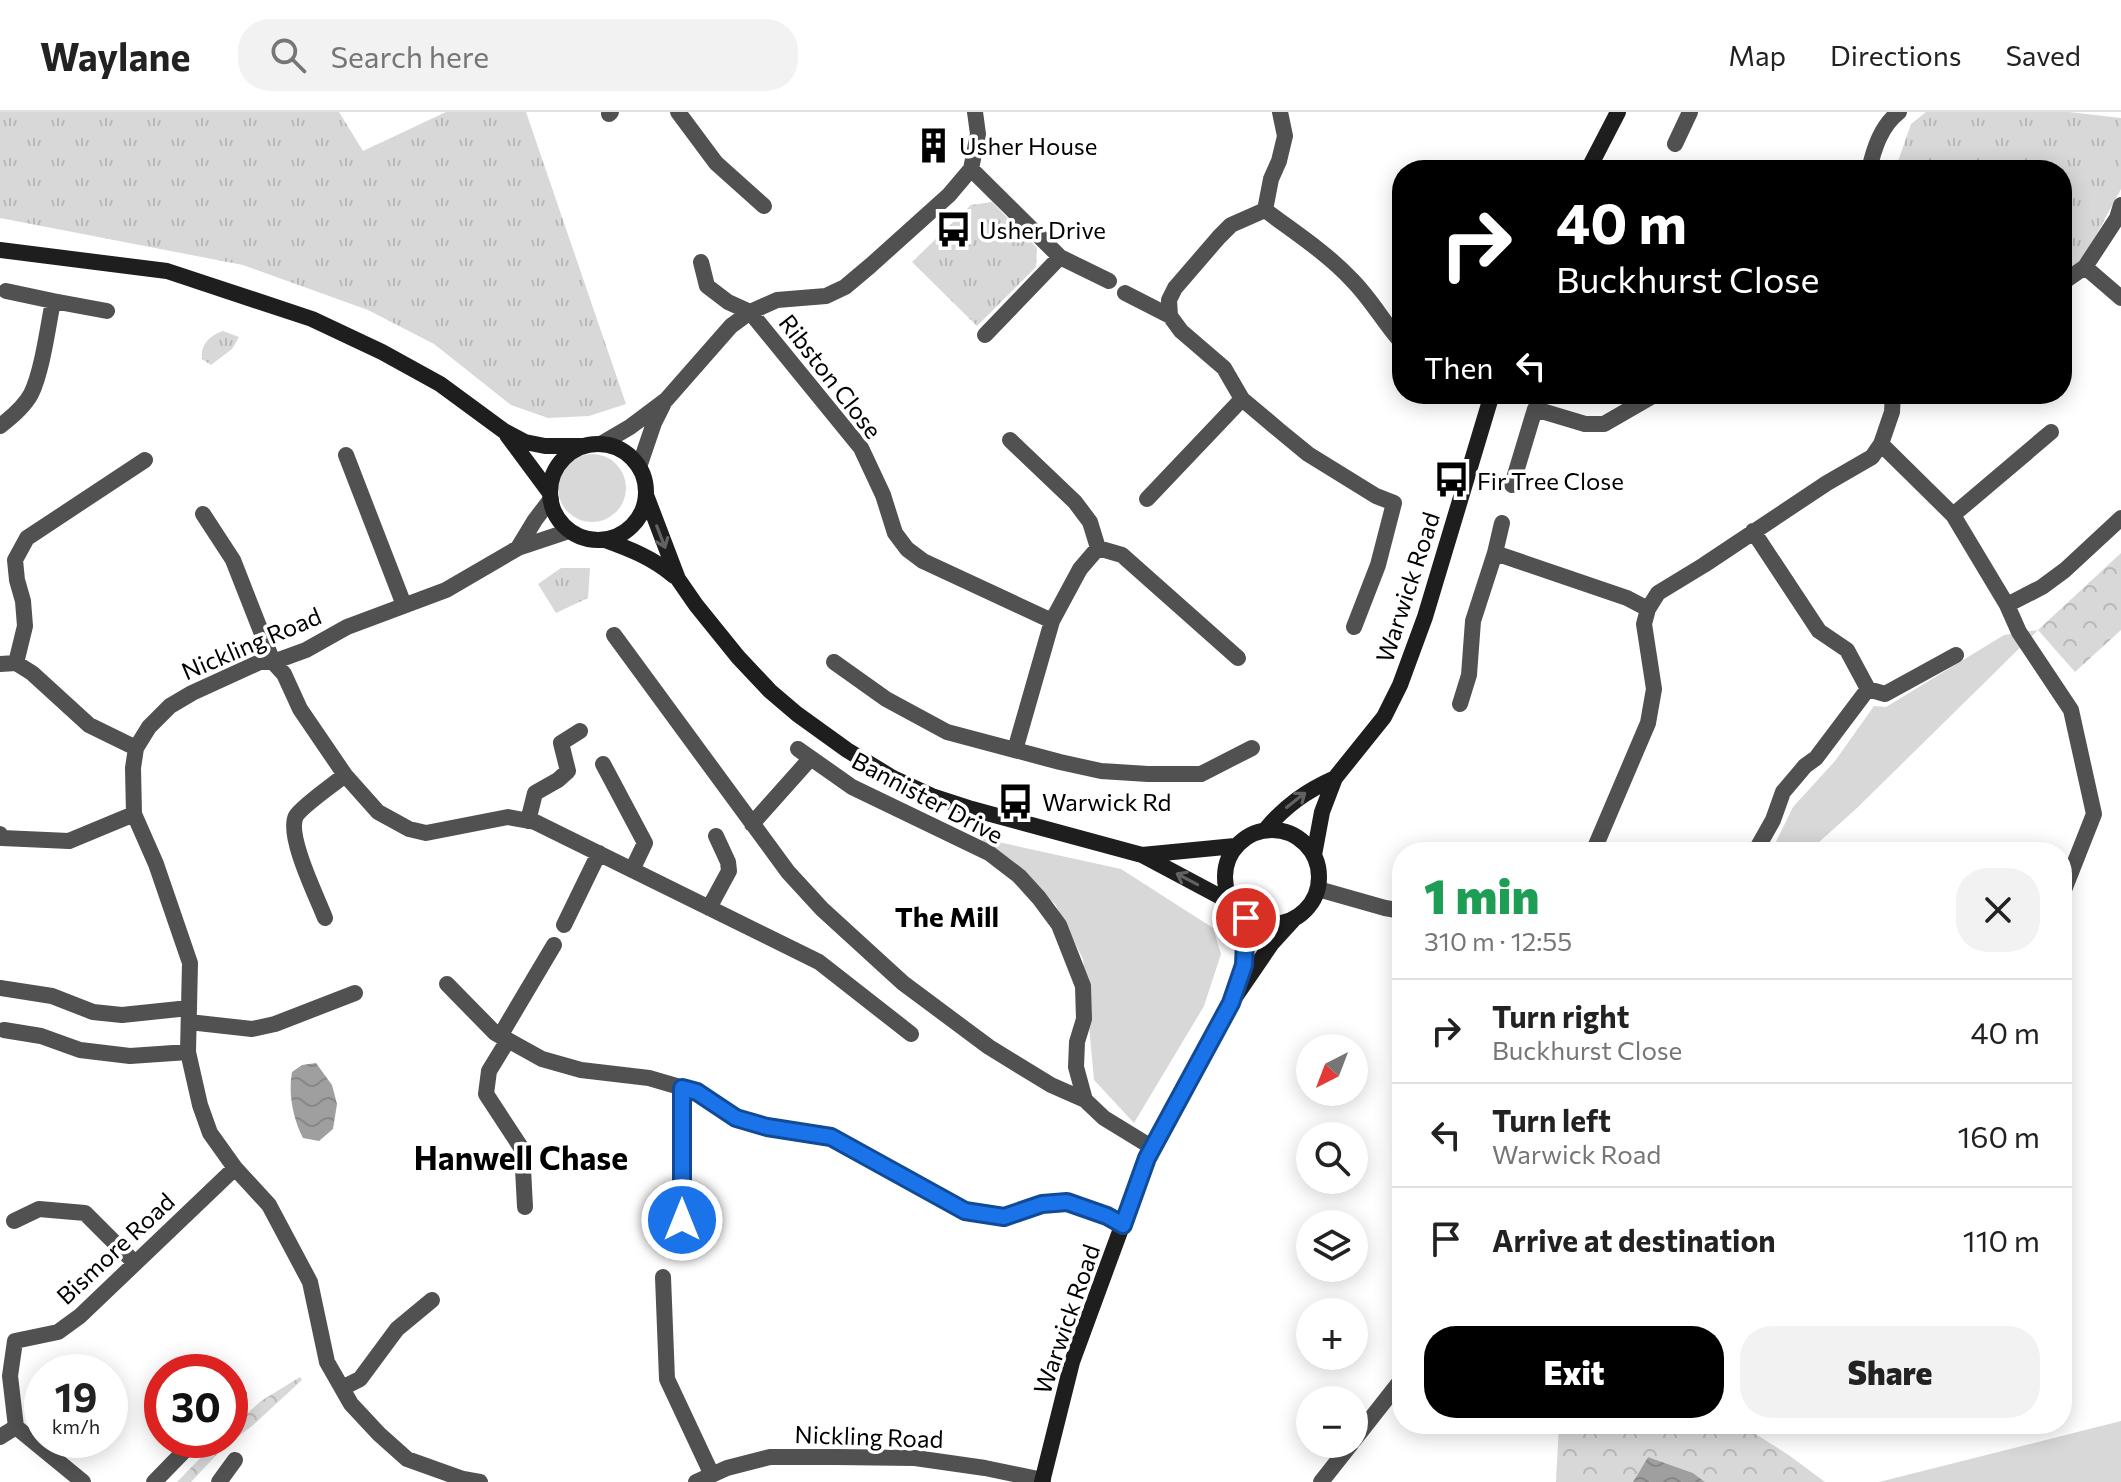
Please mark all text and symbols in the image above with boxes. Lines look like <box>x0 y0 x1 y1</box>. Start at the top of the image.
search box <box>238 19 798 91</box>
text: Waylane <box>40 32 190 79</box>
icon: search <box>266 33 310 77</box>
text: Search here <box>330 37 489 74</box>
text: Map <box>1728 38 1786 72</box>
text: Directions <box>1830 38 1961 72</box>
text: Saved <box>2005 38 2081 72</box>
building icon: Usher House <box>914 126 952 164</box>
place label: Usher House <box>959 131 1097 160</box>
text: 40 m <box>1556 187 1687 256</box>
icon: right <box>1424 192 1528 296</box>
bus stop icon: Usher Drive <box>934 210 972 248</box>
place label: Usher Drive <box>979 215 1106 244</box>
text: Buckhurst Close <box>1556 256 1819 300</box>
street label: Ribston Close <box>774 308 888 444</box>
icon: left <box>1509 344 1553 388</box>
text: Then <box>1424 348 1493 385</box>
bus stop icon: Fir Tree Close <box>1432 461 1470 499</box>
place label: Fir Tree Close <box>1477 466 1624 495</box>
street label: Warwick Road <box>1369 508 1445 666</box>
one-way arrow <box>655 524 669 549</box>
street label: Nickling Road <box>177 601 325 685</box>
street label: Bannister Drive <box>847 745 1009 849</box>
bus stop icon: Warwick Rd <box>997 782 1035 820</box>
place label: Warwick Rd <box>1042 787 1171 816</box>
one-way arrow <box>1285 791 1306 808</box>
text: 1 min <box>1424 865 1539 924</box>
button: close <box>1956 868 2040 952</box>
one-way arrow <box>1175 871 1199 887</box>
pin <box>1212 884 1280 952</box>
icon: arrive <box>1224 896 1268 940</box>
district label: The Mill <box>895 899 999 933</box>
text: 310 m · 12:55 <box>1424 925 1572 956</box>
text: Turn right <box>1492 997 1629 1034</box>
icon: right <box>1424 1009 1468 1053</box>
text: 40 m <box>1971 1013 2040 1050</box>
north arrow <box>1296 1034 1368 1106</box>
map controls <box>1296 1034 1368 1458</box>
text: Buckhurst Close <box>1492 1034 1682 1065</box>
text: Turn left <box>1492 1101 1611 1138</box>
icon: left <box>1424 1113 1468 1157</box>
text: 160 m <box>1957 1117 2040 1154</box>
button: search <box>1296 1122 1368 1194</box>
district label: Hanwell Chase <box>414 1137 628 1177</box>
text: Warwick Road <box>1492 1138 1661 1169</box>
position arrow <box>640 1178 724 1262</box>
street label: Bismore Road <box>50 1186 180 1310</box>
button: layers <box>1296 1210 1368 1282</box>
icon: arrive <box>1424 1217 1468 1261</box>
text: Arrive at destination <box>1492 1221 1776 1258</box>
text: 110 m <box>1963 1221 2040 1258</box>
street label: Warwick Road <box>1027 1240 1105 1398</box>
button: + <box>1296 1298 1368 1370</box>
button: Exit <box>1424 1326 1724 1418</box>
button: Share <box>1740 1326 2040 1418</box>
speed limit sign: 30 <box>144 1354 248 1458</box>
text: 19 <box>55 1371 97 1420</box>
button: − <box>1296 1386 1368 1458</box>
text: km/h <box>52 1414 100 1438</box>
street label: Nickling Road <box>794 1419 944 1453</box>

